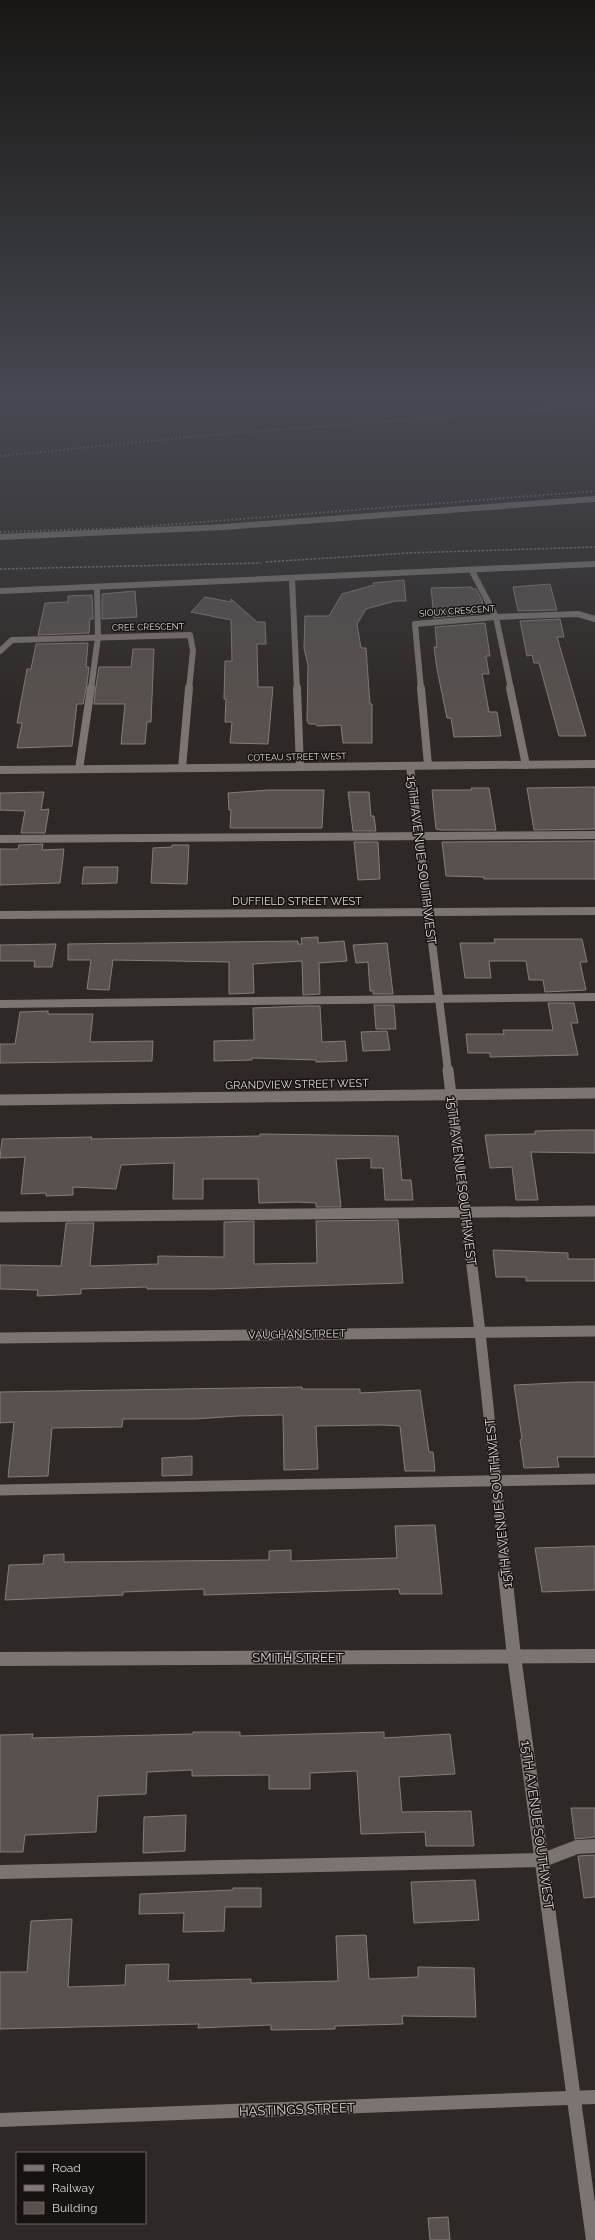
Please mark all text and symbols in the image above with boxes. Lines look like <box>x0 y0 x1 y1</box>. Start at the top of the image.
street label: SIOUX CRESCENT <box>419 603 496 619</box>
street label: CREE CRESCENT <box>112 621 185 633</box>
street label: COTEAU STREET WEST <box>247 751 347 763</box>
street label: 15TH AVENUE SOUTHWEST <box>404 774 439 946</box>
street label: DUFFIELD STREET WEST <box>232 895 362 908</box>
street label: GRANDVIEW STREET WEST <box>225 1077 369 1092</box>
street label: 15TH AVENUE SOUTHWEST <box>444 1095 479 1267</box>
street label: VAUGHAN STREET <box>248 1327 346 1342</box>
street label: 15TH AVENUE SOUTHWEST <box>482 1417 515 1589</box>
street label: SMITH STREET <box>252 1650 344 1665</box>
street label: 15TH AVENUE SOUTHWEST <box>518 1739 557 1911</box>
street label: HASTINGS STREET <box>239 2100 355 2119</box>
legend <box>16 2152 146 2224</box>
text: Road <box>52 2161 81 2175</box>
text: Railway <box>52 2181 95 2195</box>
text: Building <box>52 2201 98 2215</box>

